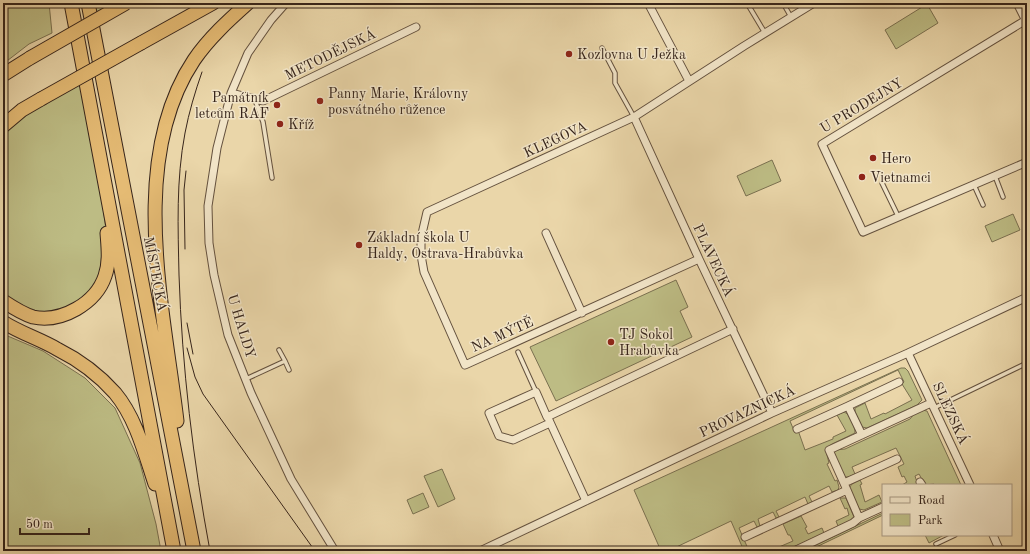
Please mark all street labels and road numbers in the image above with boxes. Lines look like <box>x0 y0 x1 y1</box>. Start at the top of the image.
street label: METODĚJSKÁ <box>281 24 378 83</box>
street label: U PRODEJNY <box>818 76 905 136</box>
street label: KLEGOVA <box>522 119 589 161</box>
street label: PLAVECKÁ <box>690 221 739 299</box>
street label: MÍSTECKÁ <box>141 235 172 313</box>
street label: U HALDY <box>225 293 257 360</box>
street label: NA MÝTĚ <box>468 312 536 355</box>
street label: SLEZSKÁ <box>930 379 973 447</box>
street label: PROVAZNICKÁ <box>696 381 798 440</box>

